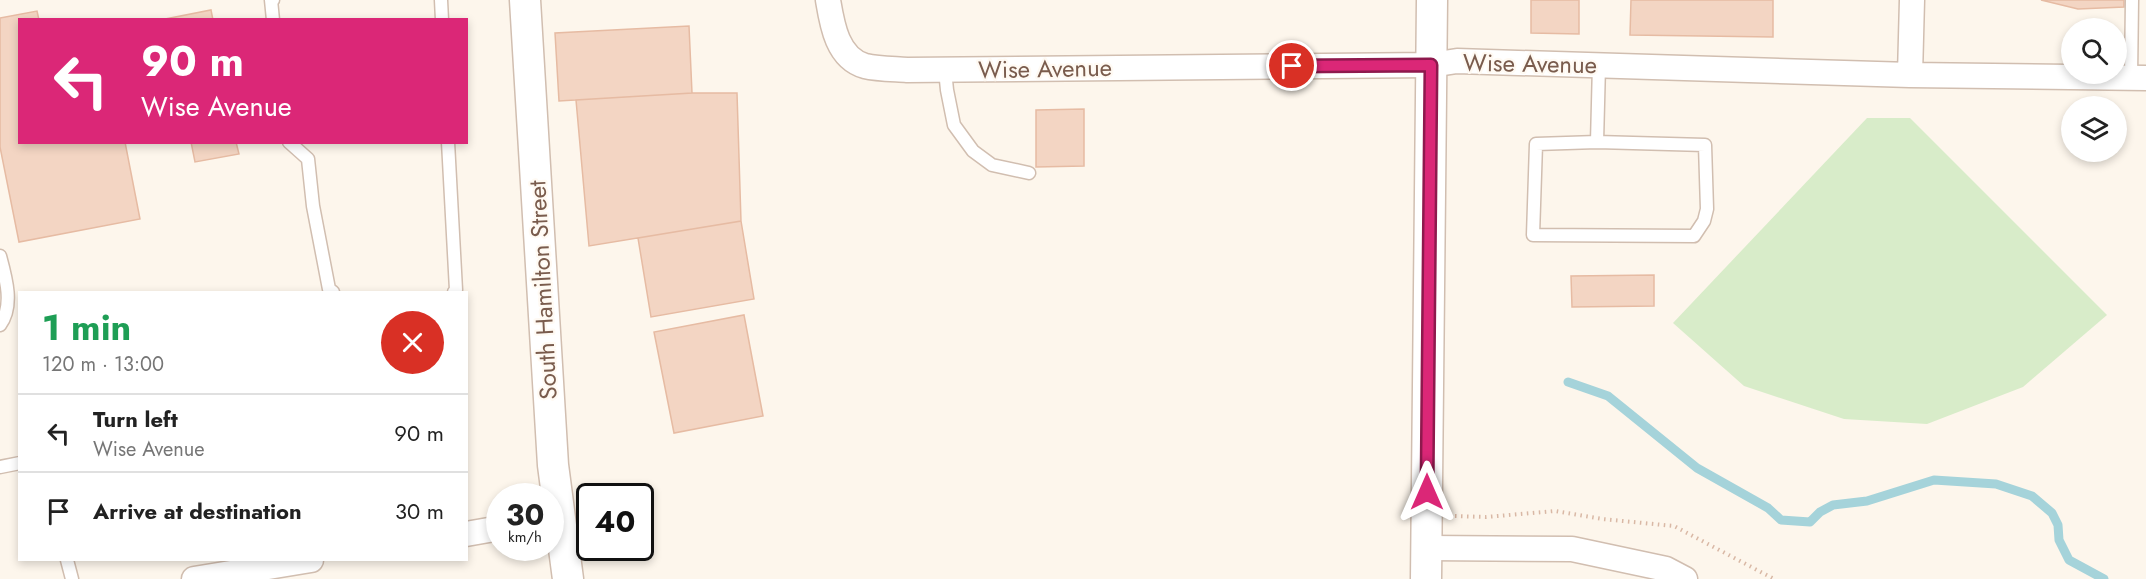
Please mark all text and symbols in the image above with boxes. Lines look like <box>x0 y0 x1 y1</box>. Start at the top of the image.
map controls <box>2061 18 2127 162</box>
button: search <box>2061 18 2127 84</box>
text: 90 m <box>141 31 244 92</box>
pin <box>1266 40 1317 91</box>
icon: left <box>42 42 120 120</box>
street label: Wise Avenue <box>1463 45 1597 82</box>
icon: arrive <box>1275 49 1308 82</box>
street label: Wise Avenue <box>978 50 1112 87</box>
text: Wise Avenue <box>141 87 292 126</box>
button: layers <box>2061 96 2127 162</box>
street label: South Hamilton Street <box>519 179 566 401</box>
text: 1 min <box>42 301 131 353</box>
button: close <box>381 311 444 374</box>
text: 120 m · 13:00 <box>42 350 164 379</box>
text: Turn left <box>93 403 178 435</box>
icon: left <box>42 417 75 450</box>
text: 90 m <box>394 417 444 449</box>
text: Wise Avenue <box>93 435 205 464</box>
position arrow <box>1395 460 1459 524</box>
speed limit sign: 40 <box>576 483 654 561</box>
text: 30 <box>506 493 544 536</box>
icon: arrive <box>42 495 75 528</box>
text: Arrive at destination <box>93 495 302 527</box>
text: 30 m <box>395 495 444 527</box>
text: km/h <box>508 526 542 548</box>

